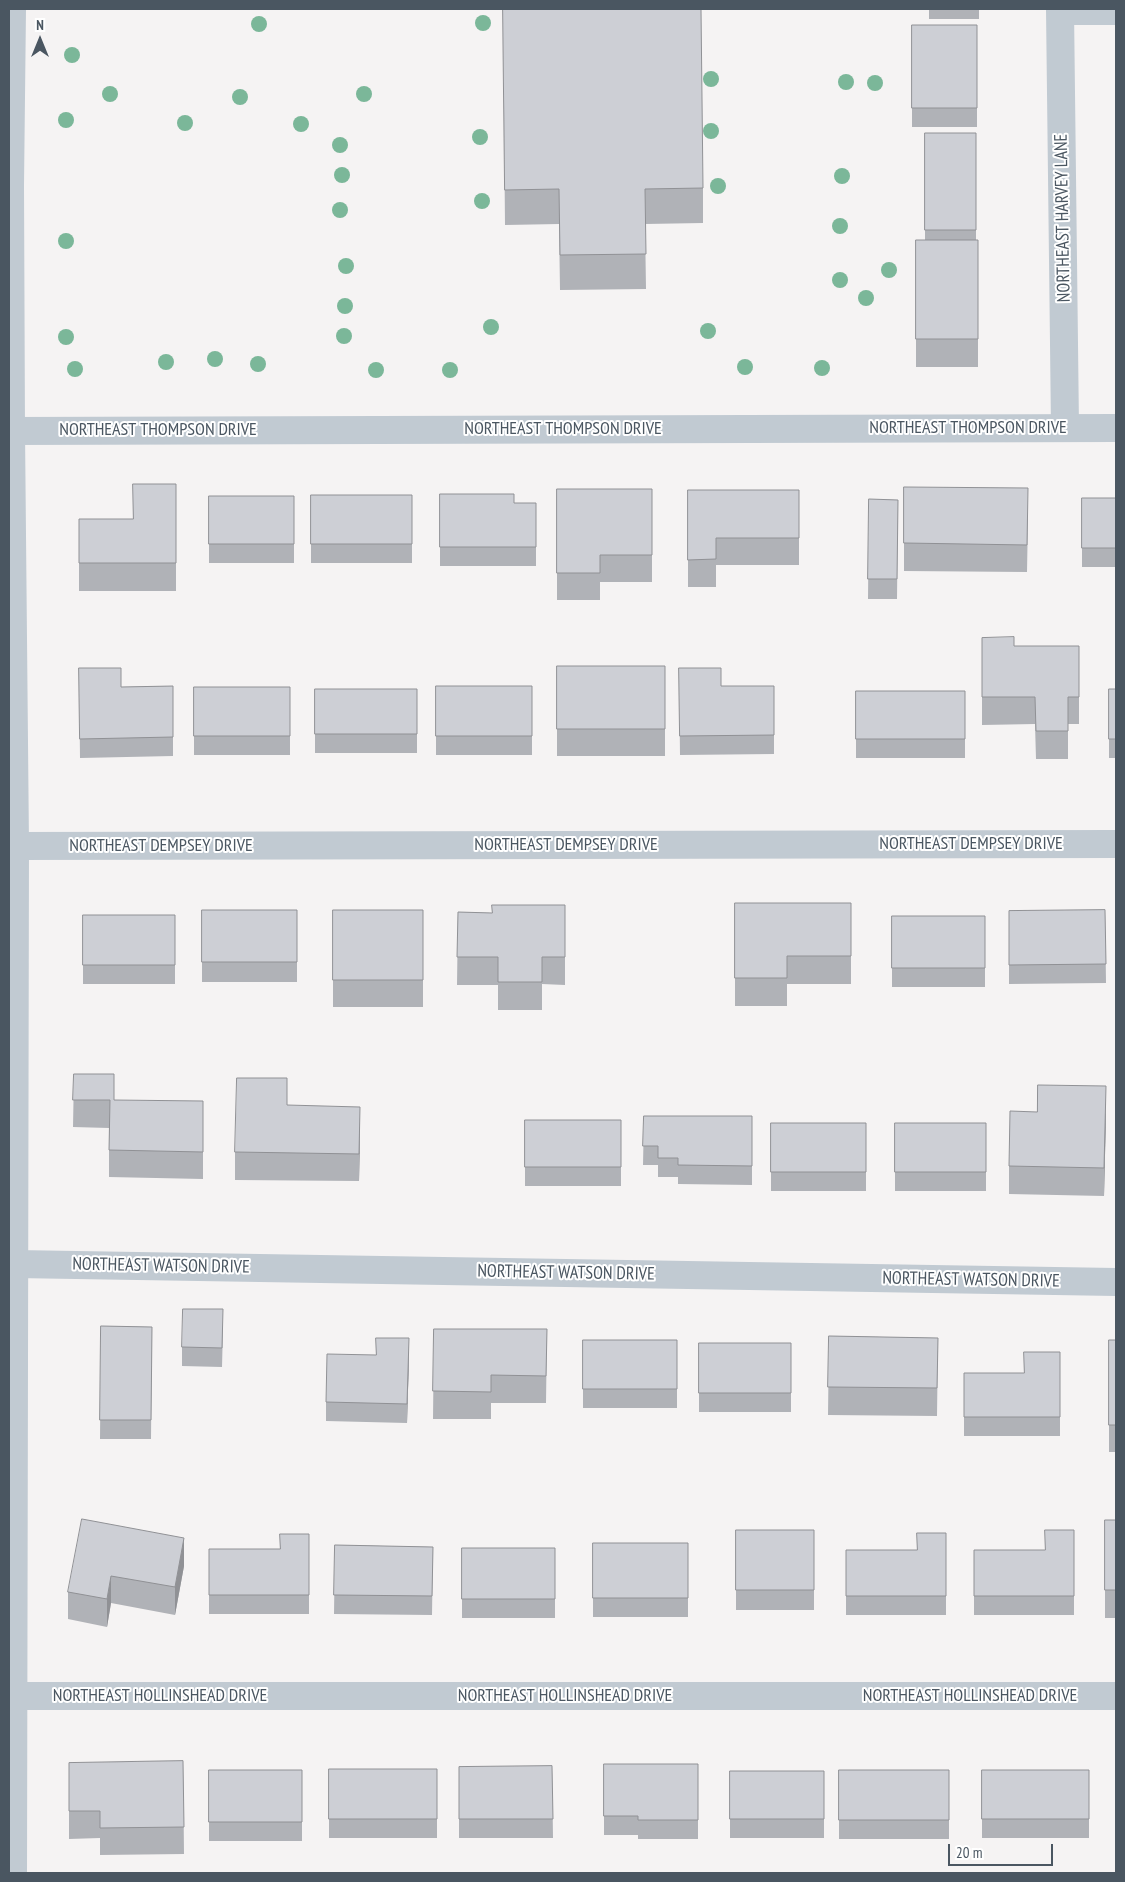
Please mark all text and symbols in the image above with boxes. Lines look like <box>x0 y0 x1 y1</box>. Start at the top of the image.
north arrow <box>15 15 65 65</box>
text: N <box>36 16 44 34</box>
street label: NORTHEAST HARVEY LANE <box>1051 134 1075 302</box>
street label: NORTHEAST THOMPSON DRIVE <box>869 417 1067 439</box>
street label: NORTHEAST THOMPSON DRIVE <box>464 418 662 440</box>
street label: NORTHEAST THOMPSON DRIVE <box>59 419 257 441</box>
street label: NORTHEAST DEMPSEY DRIVE <box>879 833 1063 855</box>
street label: NORTHEAST DEMPSEY DRIVE <box>474 834 658 856</box>
street label: NORTHEAST DEMPSEY DRIVE <box>69 835 253 857</box>
street label: NORTHEAST WATSON DRIVE <box>72 1254 250 1278</box>
street label: NORTHEAST WATSON DRIVE <box>477 1261 655 1285</box>
street label: NORTHEAST WATSON DRIVE <box>882 1268 1060 1292</box>
street label: NORTHEAST HOLLINSHEAD DRIVE <box>53 1685 267 1707</box>
street label: NORTHEAST HOLLINSHEAD DRIVE <box>458 1685 672 1707</box>
street label: NORTHEAST HOLLINSHEAD DRIVE <box>863 1685 1077 1707</box>
scale bar <box>950 1834 1055 1866</box>
text: 20 m <box>956 1843 982 1862</box>

